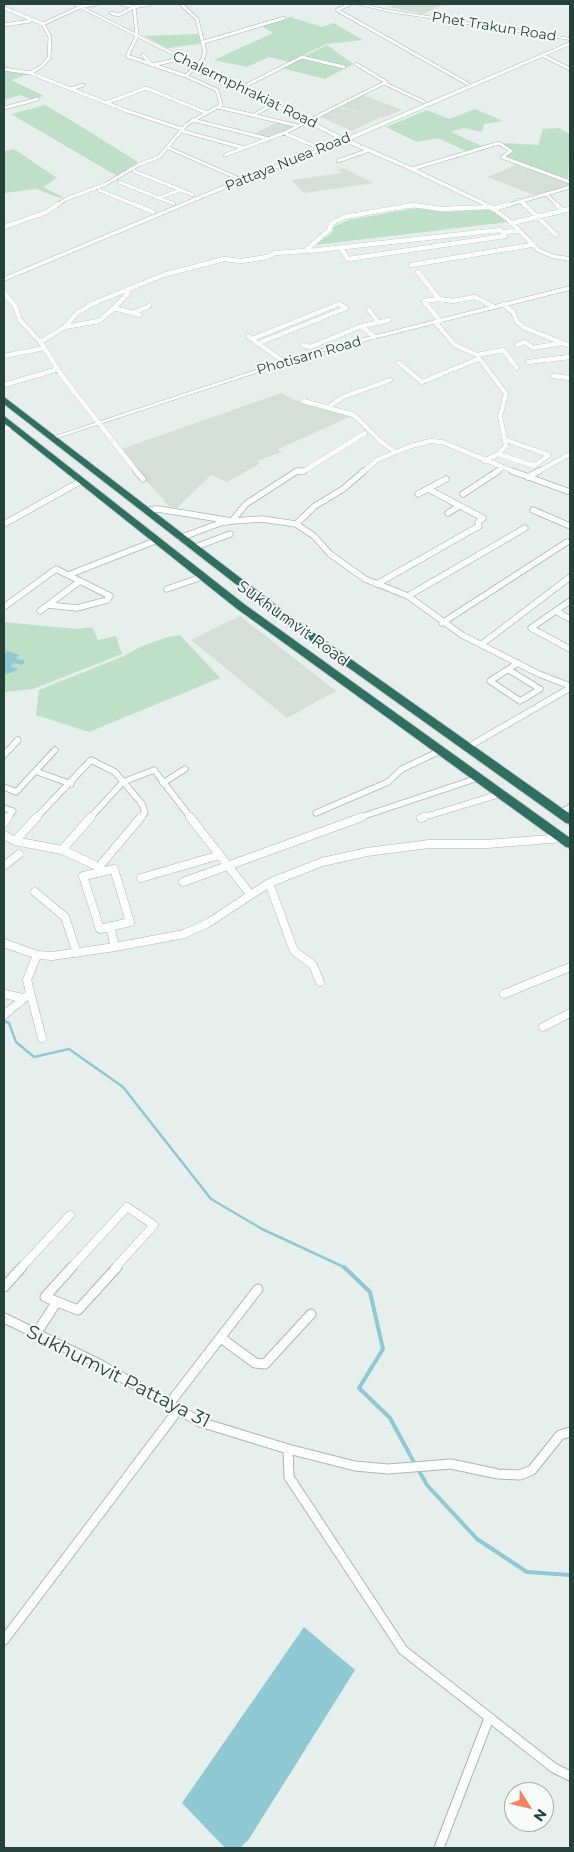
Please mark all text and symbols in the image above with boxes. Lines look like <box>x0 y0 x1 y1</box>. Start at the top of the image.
street label: Phet Trakun Road <box>431 9 557 45</box>
street label: Chalermphrakiat Road <box>170 48 320 132</box>
street label: Pattaya Nuea Road <box>223 129 353 195</box>
street label: Photisarn Road <box>255 333 363 379</box>
street label: Sukhumvit Road <box>233 577 353 671</box>
street label: Sukhumvit Pattaya 31 <box>22 1321 214 1433</box>
north arrow <box>504 1782 554 1832</box>
text: N <box>530 1805 551 1825</box>

